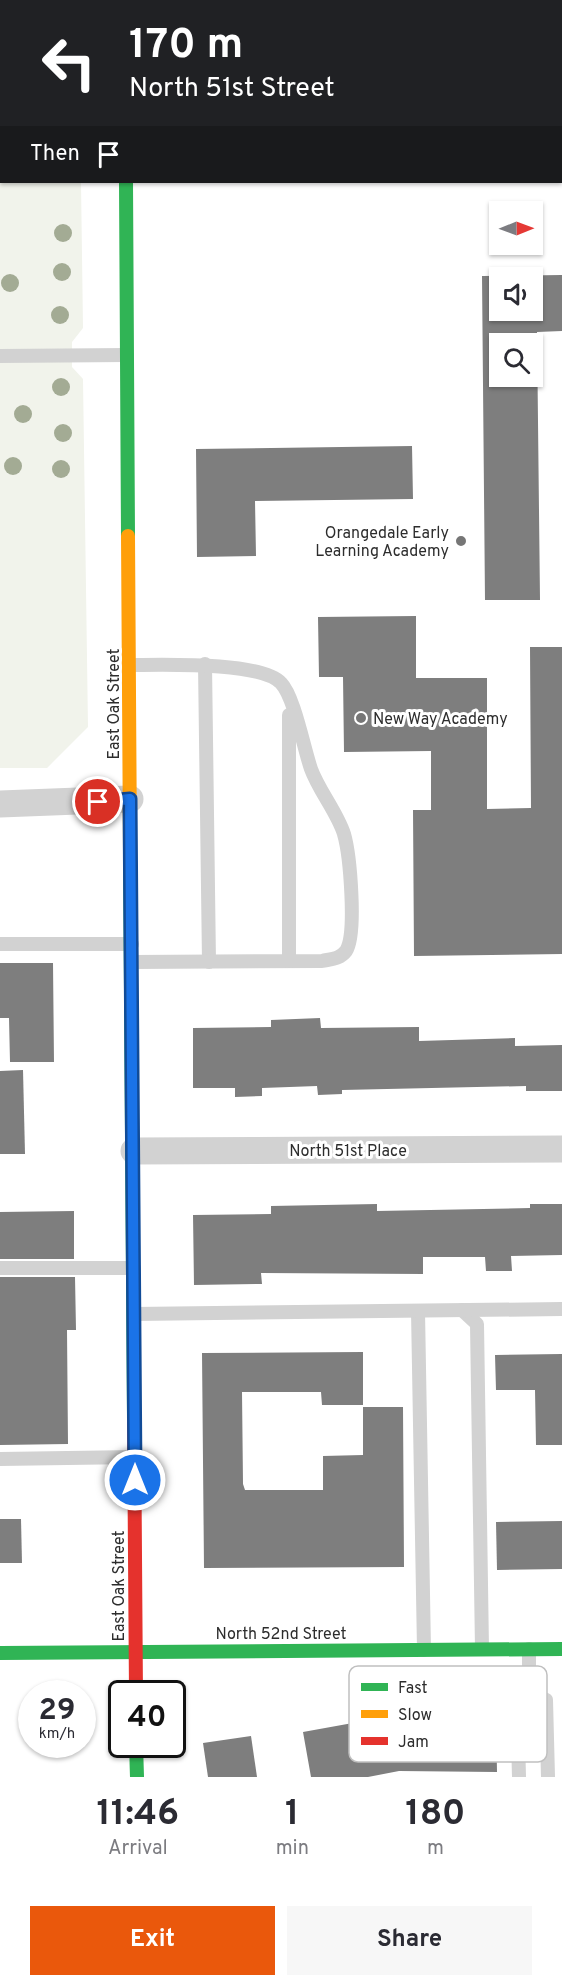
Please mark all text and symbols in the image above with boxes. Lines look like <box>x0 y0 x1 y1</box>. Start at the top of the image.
text: 170 m <box>129 20 243 73</box>
icon: left <box>30 24 108 102</box>
text: North 51st Street <box>129 72 335 106</box>
icon: arrive <box>92 138 125 171</box>
text: Then <box>30 141 80 168</box>
north arrow <box>489 201 543 255</box>
map controls <box>489 201 543 387</box>
button: sound <box>489 267 543 321</box>
button: search <box>489 333 543 387</box>
place label: Orangedale Early Learning Academy <box>315 524 449 562</box>
marker: Orangedale Early Learning Academy <box>454 534 468 548</box>
street label: East Oak Street <box>105 648 125 760</box>
place label: New Way Academy <box>373 710 508 730</box>
marker: New Way Academy <box>354 711 368 725</box>
pin <box>72 776 123 827</box>
icon: arrive <box>81 785 114 818</box>
street label: North 51st Place <box>289 1142 407 1162</box>
position arrow <box>103 1448 167 1512</box>
street label: East Oak Street <box>110 1530 130 1642</box>
street label: North 52nd Street <box>216 1625 346 1645</box>
legend <box>349 1666 547 1762</box>
text: Fast <box>398 1679 428 1699</box>
speed limit sign: 40 <box>108 1680 186 1758</box>
text: 29 <box>39 1693 75 1730</box>
text: Slow <box>398 1706 432 1726</box>
text: km/h <box>39 1725 75 1744</box>
text: Jam <box>398 1733 429 1753</box>
text: 11:46 <box>96 1792 179 1838</box>
text: 1 <box>285 1792 300 1838</box>
text: 180 <box>405 1792 466 1838</box>
text: Arrival <box>108 1836 168 1862</box>
text: min <box>276 1836 309 1862</box>
text: m <box>427 1836 444 1862</box>
button: Exit <box>30 1906 275 1975</box>
button: Share <box>287 1906 532 1975</box>

